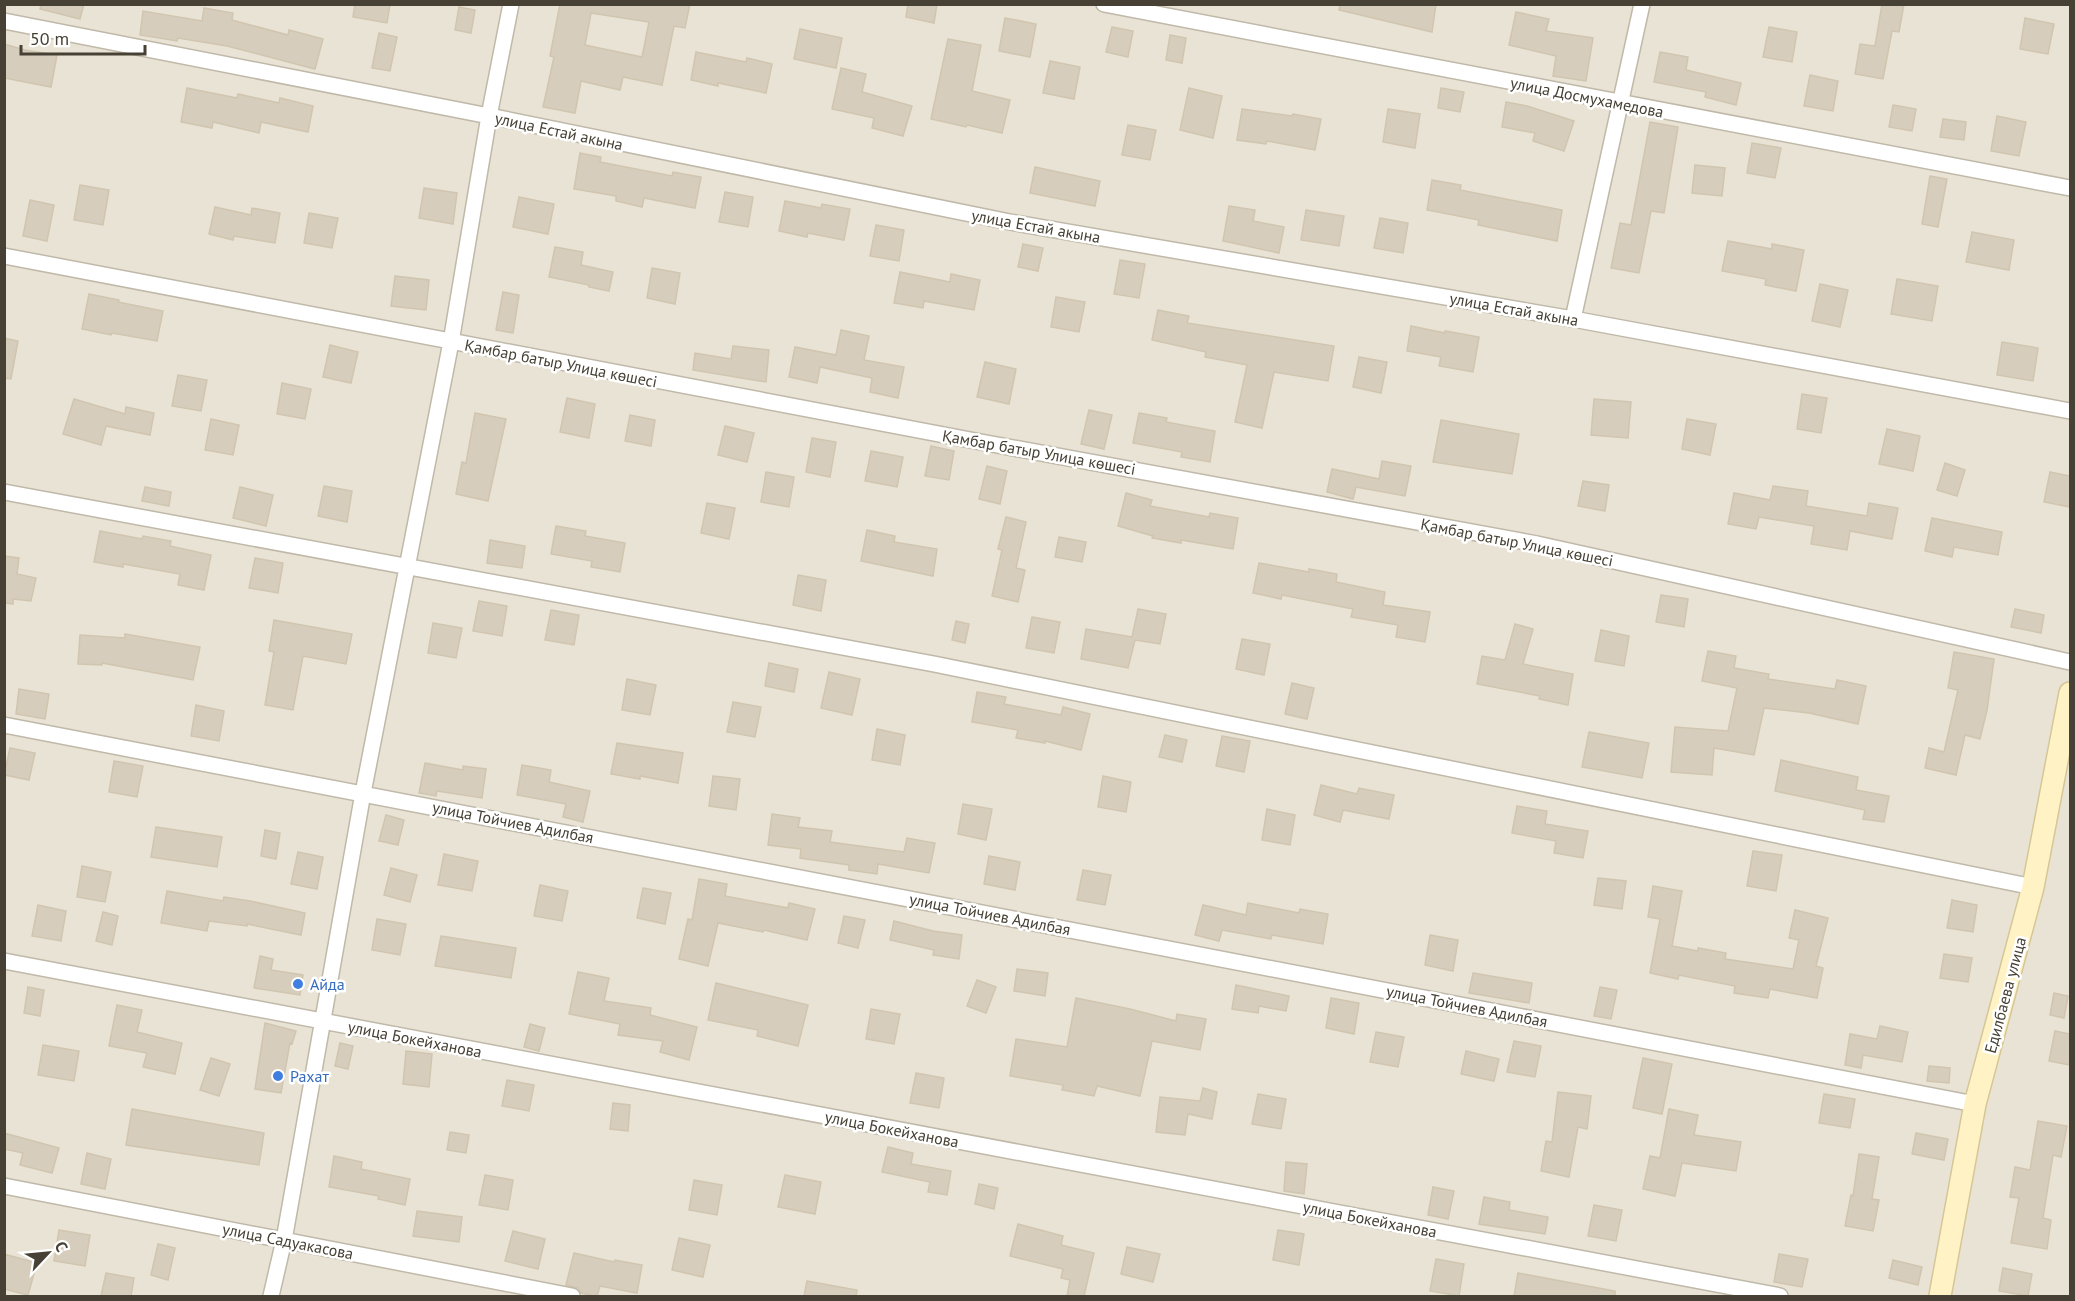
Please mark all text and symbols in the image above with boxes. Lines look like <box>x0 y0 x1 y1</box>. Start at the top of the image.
scale bar <box>21 18 146 56</box>
text: 50 m <box>30 27 69 50</box>
street label: улица Досмухамедова <box>1509 72 1665 122</box>
street label: улица Естай акына <box>493 108 625 154</box>
street label: улица Естай акына <box>970 205 1102 247</box>
street label: улица Естай акына <box>1448 288 1580 330</box>
street label: Қамбар батыр Улица көшесі <box>463 334 659 392</box>
street label: Қамбар батыр Улица көшесі <box>941 425 1137 479</box>
street label: Қамбар батыр Улица көшесі <box>1419 513 1615 571</box>
street label: улица Тойчиев Адилбая <box>431 797 595 847</box>
street label: улица Тойчиев Адилбая <box>908 889 1072 939</box>
street label: Едилбаева улица <box>1980 935 2030 1055</box>
place label: Айда <box>310 974 345 994</box>
marker: Айда <box>291 977 305 991</box>
street label: улица Тойчиев Адилбая <box>1385 981 1549 1031</box>
street label: улица Бокейханова <box>346 1016 484 1062</box>
place label: Рахат <box>290 1066 330 1086</box>
marker: Рахат <box>271 1069 285 1083</box>
street label: улица Бокейханова <box>823 1106 961 1152</box>
street label: улица Бокейханова <box>1301 1196 1439 1242</box>
street label: улица Садуакасова <box>221 1218 355 1264</box>
north arrow <box>18 1223 78 1283</box>
text: С <box>51 1238 72 1255</box>

